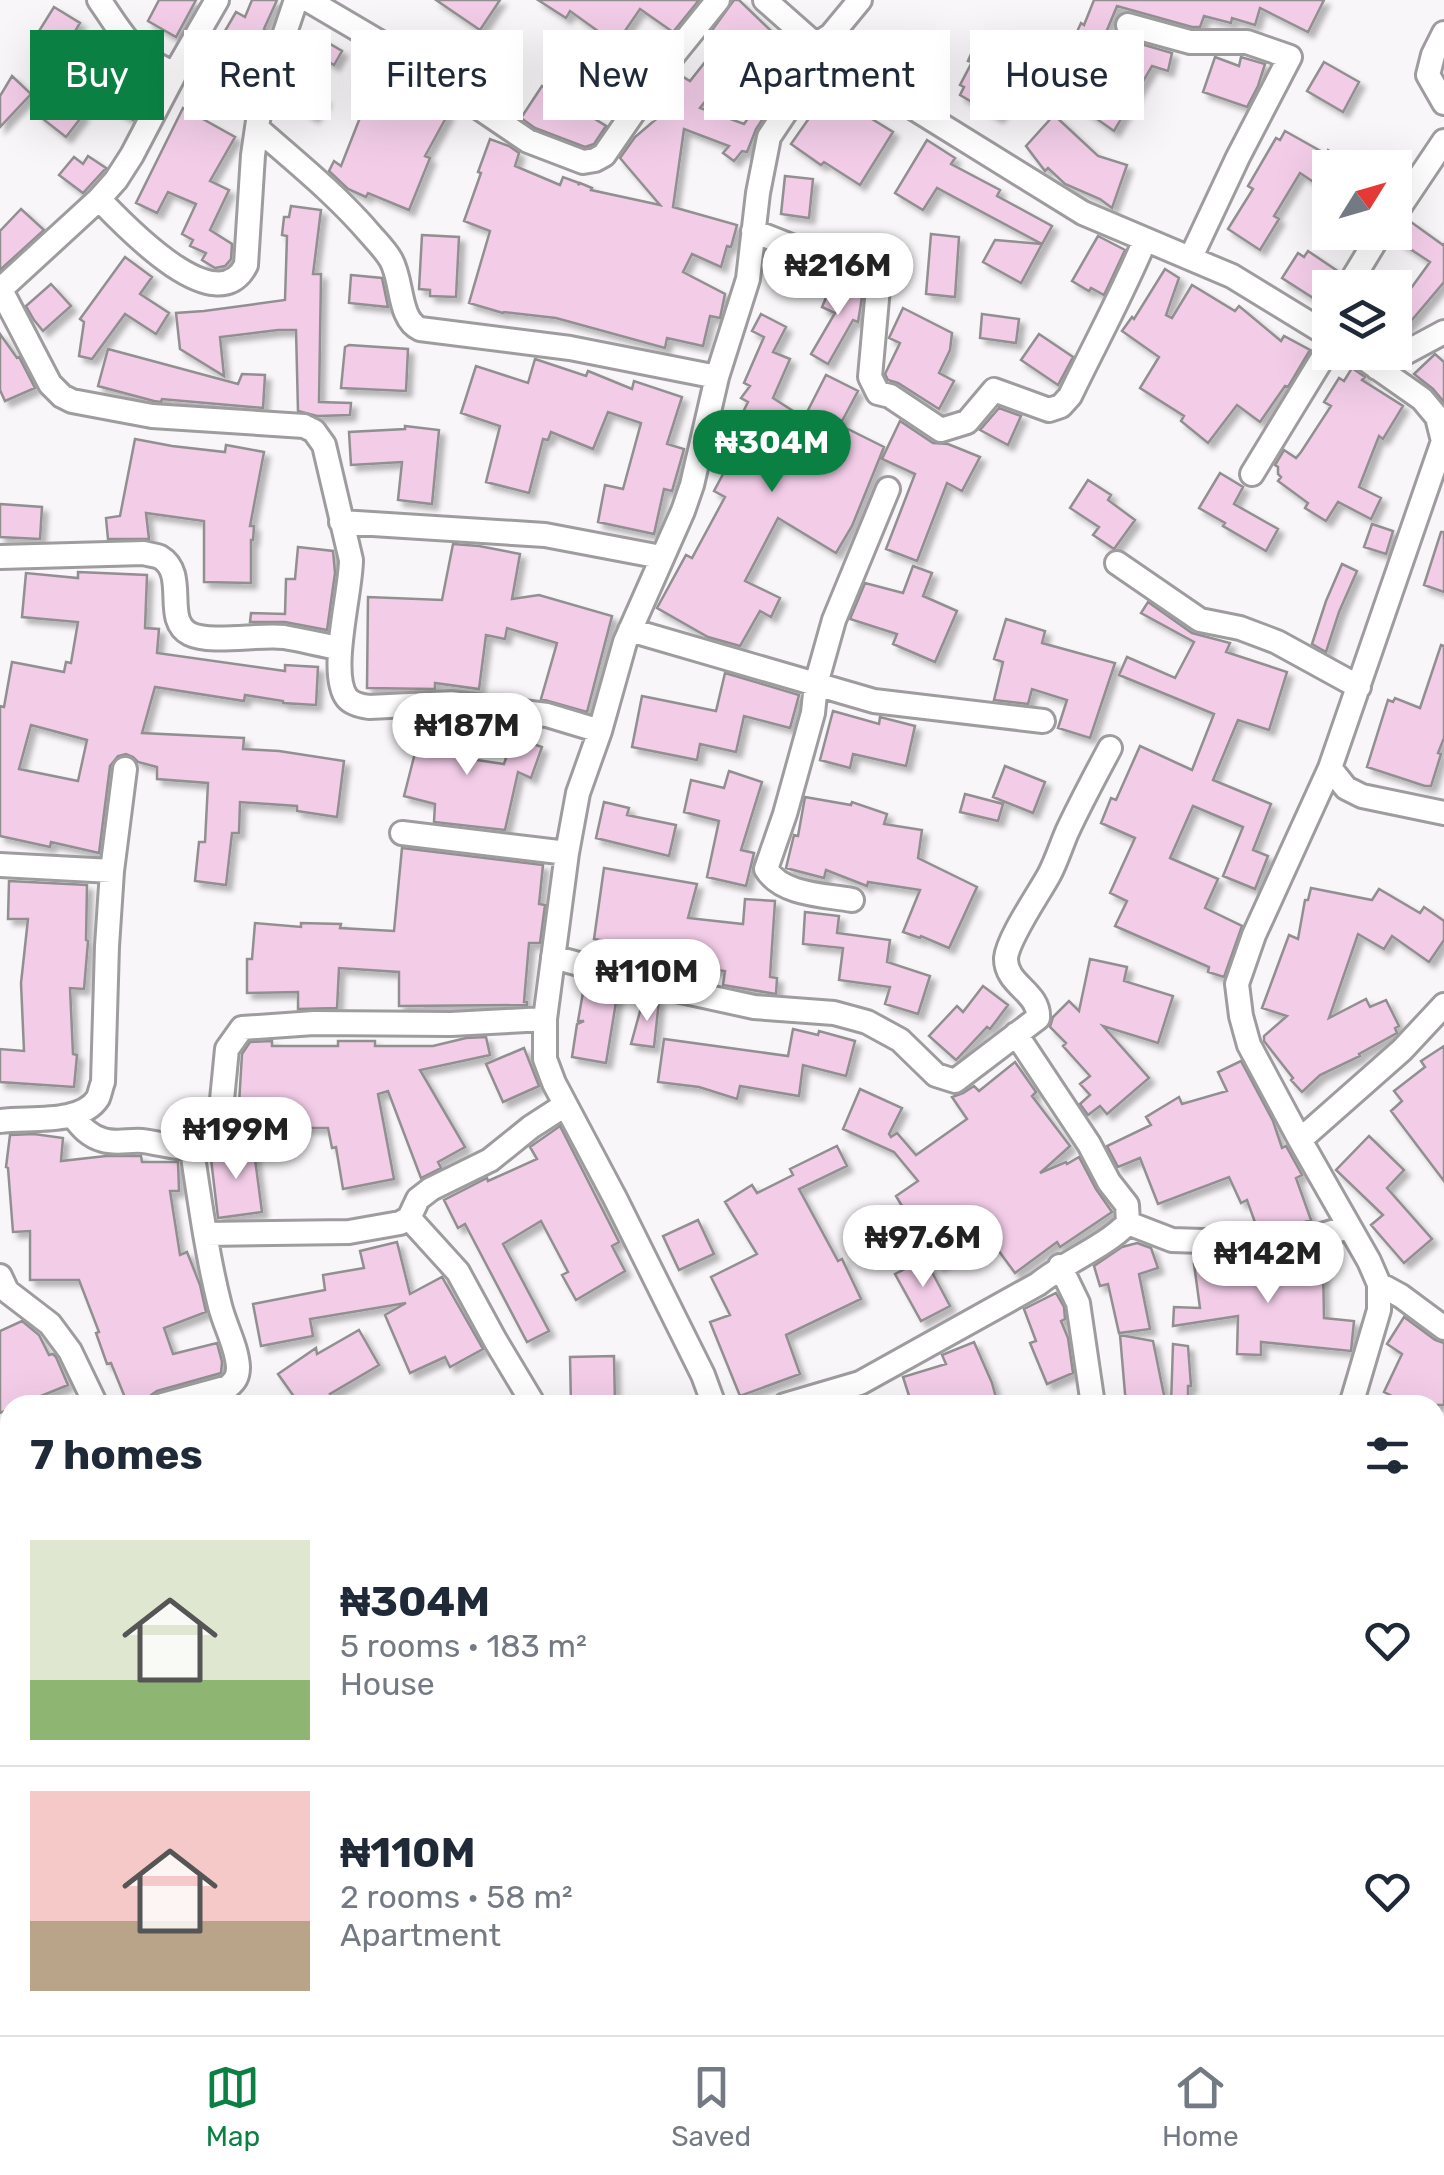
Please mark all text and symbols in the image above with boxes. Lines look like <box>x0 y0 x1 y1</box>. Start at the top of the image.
chip: Buy <box>30 30 164 120</box>
chip: Rent <box>184 30 331 120</box>
chip: Filters <box>351 30 523 120</box>
chip: New <box>543 30 684 120</box>
chip: Apartment <box>704 30 950 120</box>
chip: House <box>970 30 1144 120</box>
north arrow <box>1312 150 1412 250</box>
map controls <box>1312 150 1412 370</box>
pin: ₦216M <box>768 233 908 318</box>
text: ₦216M <box>784 246 892 284</box>
button: layers <box>1312 270 1412 370</box>
pin: ₦304M <box>702 410 842 495</box>
text: ₦304M <box>715 423 829 461</box>
pin: ₦187M <box>397 693 537 778</box>
text: ₦187M <box>414 706 520 744</box>
pin: ₦110M <box>577 939 717 1024</box>
text: ₦110M <box>595 952 699 990</box>
pin: ₦199M <box>166 1097 306 1182</box>
text: ₦199M <box>183 1110 289 1148</box>
pin: ₦97.6M <box>842 1205 1004 1290</box>
text: ₦97.6M <box>865 1218 981 1256</box>
pin: ₦142M <box>1198 1221 1338 1306</box>
text: ₦142M <box>1214 1234 1322 1272</box>
icon: filters <box>1360 1428 1415 1483</box>
text: 7 homes <box>30 1430 203 1480</box>
text: ₦304M <box>340 1577 490 1627</box>
icon: home <box>110 1580 230 1700</box>
icon: heart <box>1360 1613 1415 1668</box>
text: 5 rooms · 183 m² <box>340 1627 587 1665</box>
text: House <box>340 1665 435 1703</box>
text: ₦110M <box>340 1828 475 1878</box>
icon: home <box>110 1831 230 1951</box>
icon: heart <box>1360 1864 1415 1919</box>
text: 2 rooms · 58 m² <box>340 1878 573 1916</box>
text: Apartment <box>340 1916 501 1954</box>
tab: Map <box>205 2060 260 2153</box>
tab: Saved <box>671 2060 751 2153</box>
tab: Home <box>1162 2060 1239 2153</box>

